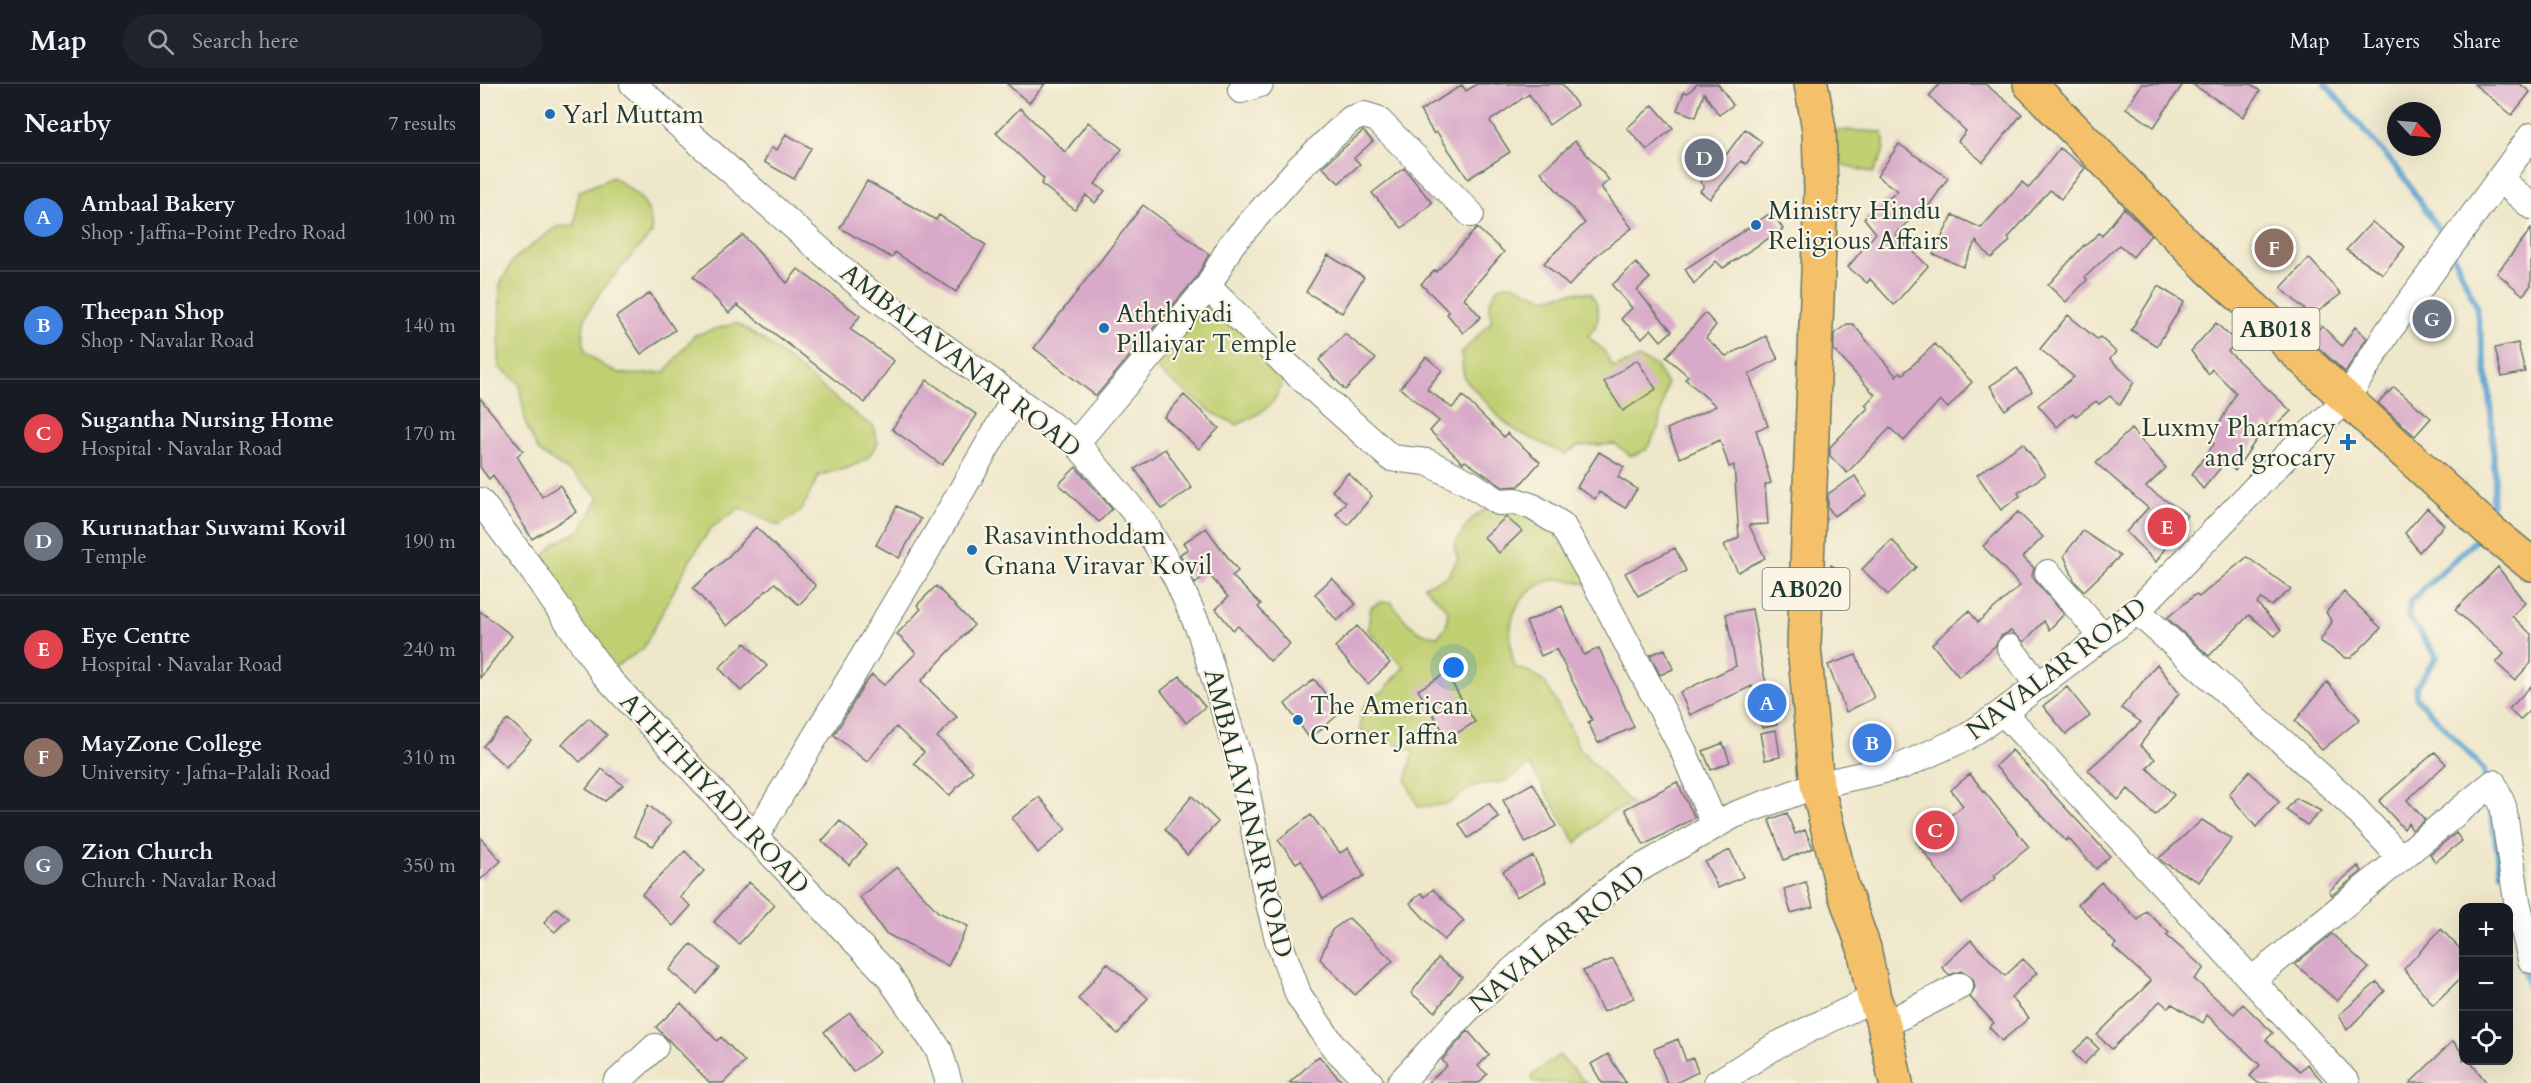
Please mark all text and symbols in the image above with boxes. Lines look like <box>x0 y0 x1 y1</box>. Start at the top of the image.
search box <box>123 14 543 68</box>
text: Map <box>30 22 87 60</box>
icon: search <box>144 25 177 58</box>
text: Search here <box>192 26 299 56</box>
text: Map <box>2290 27 2330 56</box>
text: Layers <box>2363 27 2420 56</box>
text: Share <box>2453 27 2501 56</box>
place label: Yarl Muttam <box>562 97 704 132</box>
north arrow <box>2387 102 2441 156</box>
text: Nearby <box>24 106 112 141</box>
marker: Yarl Muttam <box>543 107 557 121</box>
text: 7 results <box>388 110 456 137</box>
pin: D <box>1684 136 1724 181</box>
text: Ambaal Bakery <box>81 189 235 219</box>
place label: Ministry Hindu Religious Affairs <box>1768 193 1948 258</box>
text: A <box>36 204 51 231</box>
text: 100 m <box>403 204 456 231</box>
marker: Ministry Hindu Religious Affairs <box>1749 218 1763 232</box>
text: Shop · Jaffna-Point Pedro Road <box>81 219 346 246</box>
pin: F <box>2254 226 2294 270</box>
street label: AMBALAVANAR ROAD <box>833 255 1088 466</box>
place label: Aththiyadi Pillaiyar Temple <box>1116 296 1297 361</box>
pin: G <box>2412 296 2452 342</box>
text: Theepan Shop <box>81 297 225 327</box>
road number: AB018 <box>2232 308 2320 350</box>
text: B <box>36 312 51 339</box>
text: 140 m <box>403 312 456 339</box>
marker: Aththiyadi Pillaiyar Temple <box>1097 321 1111 335</box>
text: Shop · Navalar Road <box>81 327 254 354</box>
text: Sugantha Nursing Home <box>81 405 334 435</box>
place label: Luxmy Pharmacy and grocary <box>2141 410 2336 475</box>
text: C <box>36 420 51 447</box>
text: 170 m <box>403 420 456 447</box>
text: Hospital · Navalar Road <box>81 435 282 462</box>
marker: Luxmy Pharmacy and grocary <box>2341 435 2355 449</box>
pin: E <box>2148 504 2186 550</box>
text: Kurunathar Suwami Kovil <box>81 513 346 543</box>
place label: Rasavinthoddam Gnana Viravar Kovil <box>984 518 1212 583</box>
text: D <box>35 528 52 555</box>
text: 190 m <box>403 528 456 555</box>
text: Temple <box>81 543 146 570</box>
marker: Rasavinthoddam Gnana Viravar Kovil <box>965 543 979 557</box>
road number: AB020 <box>1762 568 1850 610</box>
street label: NAVALAR ROAD <box>1959 589 2154 748</box>
text: Eye Centre <box>81 621 190 651</box>
text: E <box>37 636 50 663</box>
text: 240 m <box>403 636 456 663</box>
text: Hospital · Navalar Road <box>81 651 282 678</box>
your location <box>1439 653 1468 682</box>
street label: AMBALAVANAR ROAD <box>1196 665 1301 961</box>
pin: A <box>1748 680 1786 726</box>
street label: ATHTHIYADI ROAD <box>612 685 817 902</box>
place label: The American Corner Jaffna <box>1310 688 1469 753</box>
marker: The American Corner Jaffna <box>1291 713 1305 727</box>
pin: B <box>1852 720 1892 766</box>
text: MayZone College <box>81 729 262 759</box>
text: F <box>38 744 49 771</box>
text: 310 m <box>403 744 456 771</box>
text: University · Jafna-Palali Road <box>81 759 331 786</box>
pin: C <box>1916 808 1954 852</box>
text: Zion Church <box>81 837 213 867</box>
text: G <box>35 852 52 879</box>
text: 350 m <box>403 852 456 879</box>
street label: NAVALAR ROAD <box>1462 856 1653 1020</box>
text: Church · Navalar Road <box>81 867 276 894</box>
map controls <box>2459 903 2513 1065</box>
button: + <box>2459 903 2513 957</box>
button: − <box>2459 957 2513 1011</box>
button: locate <box>2459 1011 2513 1065</box>

